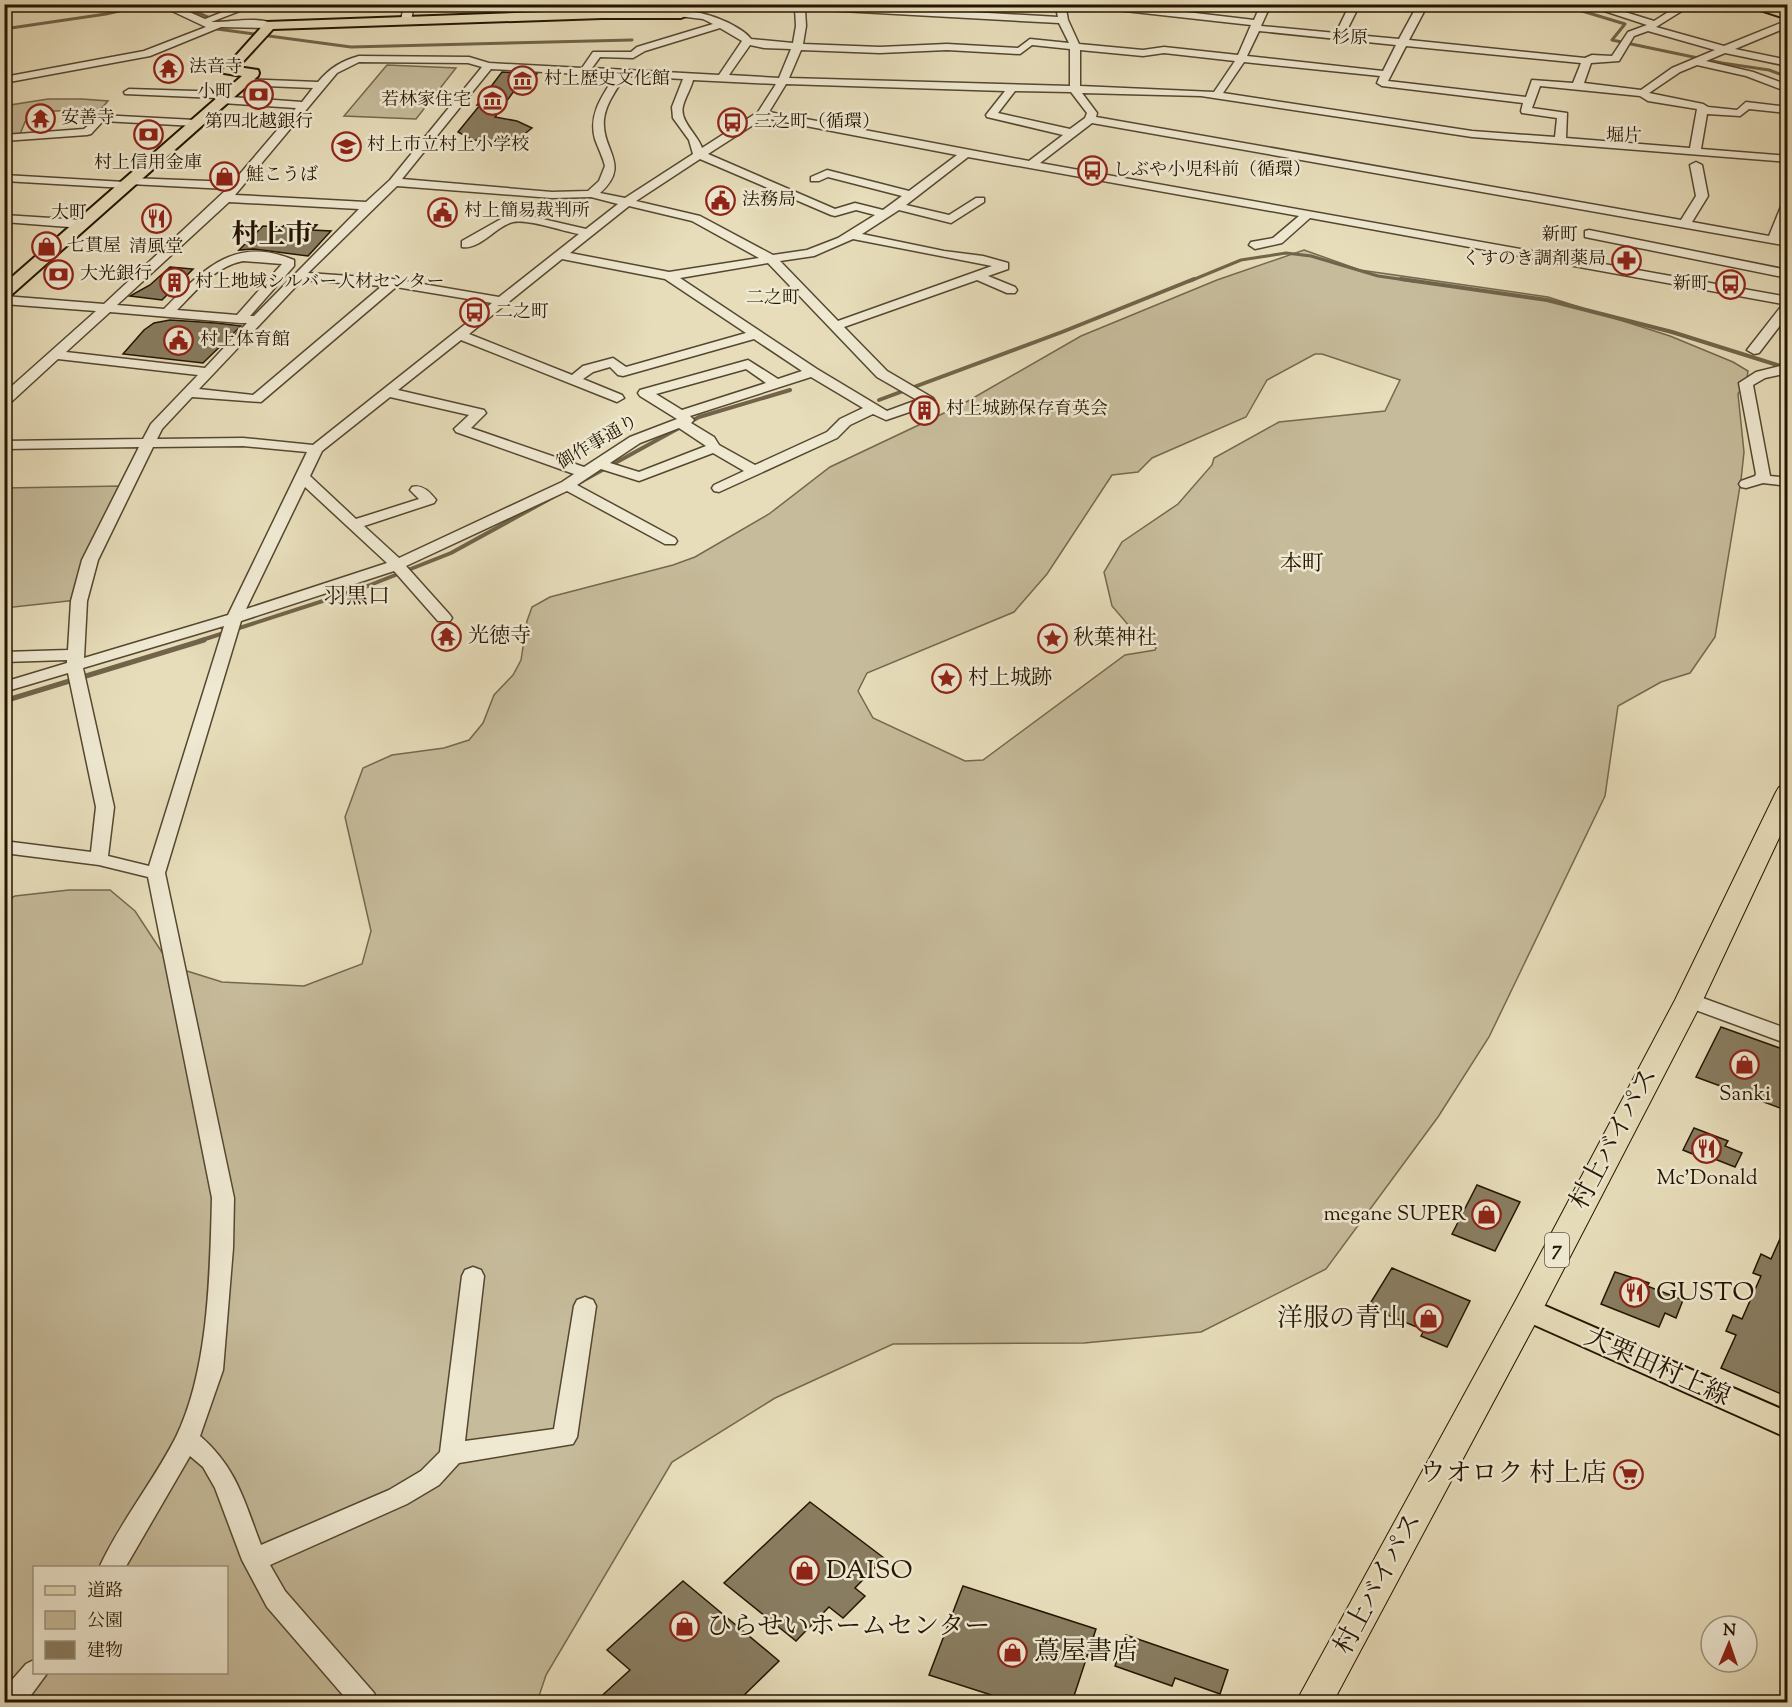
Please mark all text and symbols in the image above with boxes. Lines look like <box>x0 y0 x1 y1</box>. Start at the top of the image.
district label: 杉原 <box>1332 26 1368 52</box>
temple icon: 法音寺 <box>152 52 184 84</box>
place label: 法音寺 <box>189 55 243 81</box>
museum icon: 村上歴史文化館 <box>507 64 539 96</box>
place label: 村上歴史文化館 <box>544 67 670 93</box>
bank icon: 第四北越銀行 <box>243 78 275 110</box>
district label: 小町 <box>197 80 233 106</box>
museum icon: 若林家住宅 <box>476 85 508 117</box>
place label: 若林家住宅 <box>381 88 471 114</box>
temple icon: 安善寺 <box>24 103 56 135</box>
place label: 安善寺 <box>61 106 115 132</box>
bus stop icon: 三之町（循環） <box>717 107 749 139</box>
place label: 第四北越銀行 <box>205 110 313 136</box>
place label: 三之町（循環） <box>754 110 880 136</box>
bank icon: 村上信用金庫 <box>132 119 164 151</box>
district label: 堀片 <box>1606 124 1642 150</box>
school or university icon: 村上市立村上小学校 <box>330 130 362 162</box>
place label: 村上市立村上小学校 <box>367 133 529 159</box>
place label: 村上信用金庫 <box>94 151 202 177</box>
bus stop icon: しぶや小児科前（循環） <box>1076 155 1108 187</box>
place label: しぶや小児科前（循環） <box>1113 158 1311 184</box>
shop icon: 鮭こうば <box>209 160 241 192</box>
place label: 鮭こうば <box>246 163 318 189</box>
public building icon: 法務局 <box>705 185 737 217</box>
place label: 法務局 <box>742 188 796 214</box>
public building icon: 村上簡易裁判所 <box>427 196 459 228</box>
place label: 村上簡易裁判所 <box>464 199 590 225</box>
district label: 大町 <box>51 201 87 227</box>
restaurant icon: 清風堂 <box>140 203 172 235</box>
district label: 村上市 <box>232 217 313 256</box>
district label: 新町 <box>1542 223 1578 249</box>
shop icon: 七貫屋 <box>30 231 62 263</box>
place label: 七貫屋 <box>67 234 121 260</box>
place label: 清風堂 <box>129 235 183 261</box>
pharmacy icon: くすのき調剤薬局 <box>1611 244 1643 276</box>
place label: くすのき調剤薬局 <box>1462 247 1606 273</box>
bank icon: 大光銀行 <box>43 259 75 291</box>
place label: 大光銀行 <box>80 262 152 288</box>
building icon: 村上地域シルバー人材センター <box>158 267 190 299</box>
bus stop icon: 新町 <box>1714 269 1746 301</box>
place label: 村上地域シルバー人材センター <box>195 270 445 296</box>
place label: 新町 <box>1673 272 1709 298</box>
district label: 二之町 <box>746 286 800 312</box>
bus stop icon: 二之町 <box>458 297 490 329</box>
place label: 二之町 <box>495 300 549 326</box>
public building icon: 村上体育館 <box>163 325 195 357</box>
place label: 村上体育館 <box>200 328 290 354</box>
building icon: 村上城跡保存育英会 <box>909 394 941 426</box>
place label: 村上城跡保存育英会 <box>946 397 1108 423</box>
street label: 御作事通り <box>553 409 643 477</box>
district label: 本町 <box>1280 549 1324 581</box>
district label: 羽黒口 <box>324 582 390 614</box>
temple icon: 光徳寺 <box>431 621 463 653</box>
place label: 光徳寺 <box>468 622 531 652</box>
place icon: 秋葉神社 <box>1036 623 1068 655</box>
place label: 秋葉神社 <box>1073 624 1157 654</box>
place icon: 村上城跡 <box>931 663 963 695</box>
place label: 村上城跡 <box>968 664 1052 694</box>
shop icon: Sanki <box>1729 1048 1761 1080</box>
street label: 村上バイパス <box>1562 1062 1668 1216</box>
place label: Sanki <box>1719 1080 1771 1110</box>
restaurant icon: Mc'Donald <box>1691 1132 1723 1164</box>
place label: Mc'Donald <box>1656 1164 1758 1194</box>
shop icon: megane SUPER <box>1471 1199 1503 1231</box>
place label: megane SUPER <box>1323 1200 1466 1230</box>
road number: 7 <box>1545 1233 1569 1267</box>
place label: GUSTO <box>1656 1275 1754 1312</box>
restaurant icon: GUSTO <box>1619 1277 1651 1309</box>
place label: 洋服の青山 <box>1277 1301 1407 1338</box>
shop icon: 洋服の青山 <box>1412 1303 1444 1335</box>
street label: 大栗田村上線 <box>1578 1319 1736 1417</box>
place label: ウオロク 村上店 <box>1419 1456 1607 1493</box>
supermarket icon: ウオロク 村上店 <box>1612 1458 1644 1490</box>
street label: 村上バイパス <box>1326 1507 1432 1661</box>
place label: DAISO <box>826 1553 913 1590</box>
shop icon: DAISO <box>789 1555 821 1587</box>
legend <box>33 1566 228 1674</box>
text: 道路 <box>87 1579 123 1605</box>
text: 公園 <box>87 1609 123 1635</box>
place label: ひらせいホームセンター <box>706 1609 990 1646</box>
shop icon: ひらせいホームセンター <box>669 1611 701 1643</box>
north arrow <box>1699 1614 1759 1674</box>
text: N <box>1723 1620 1736 1643</box>
place label: 蔦屋書店 <box>1034 1634 1138 1671</box>
shop icon: 蔦屋書店 <box>997 1636 1029 1668</box>
text: 建物 <box>87 1639 123 1665</box>

